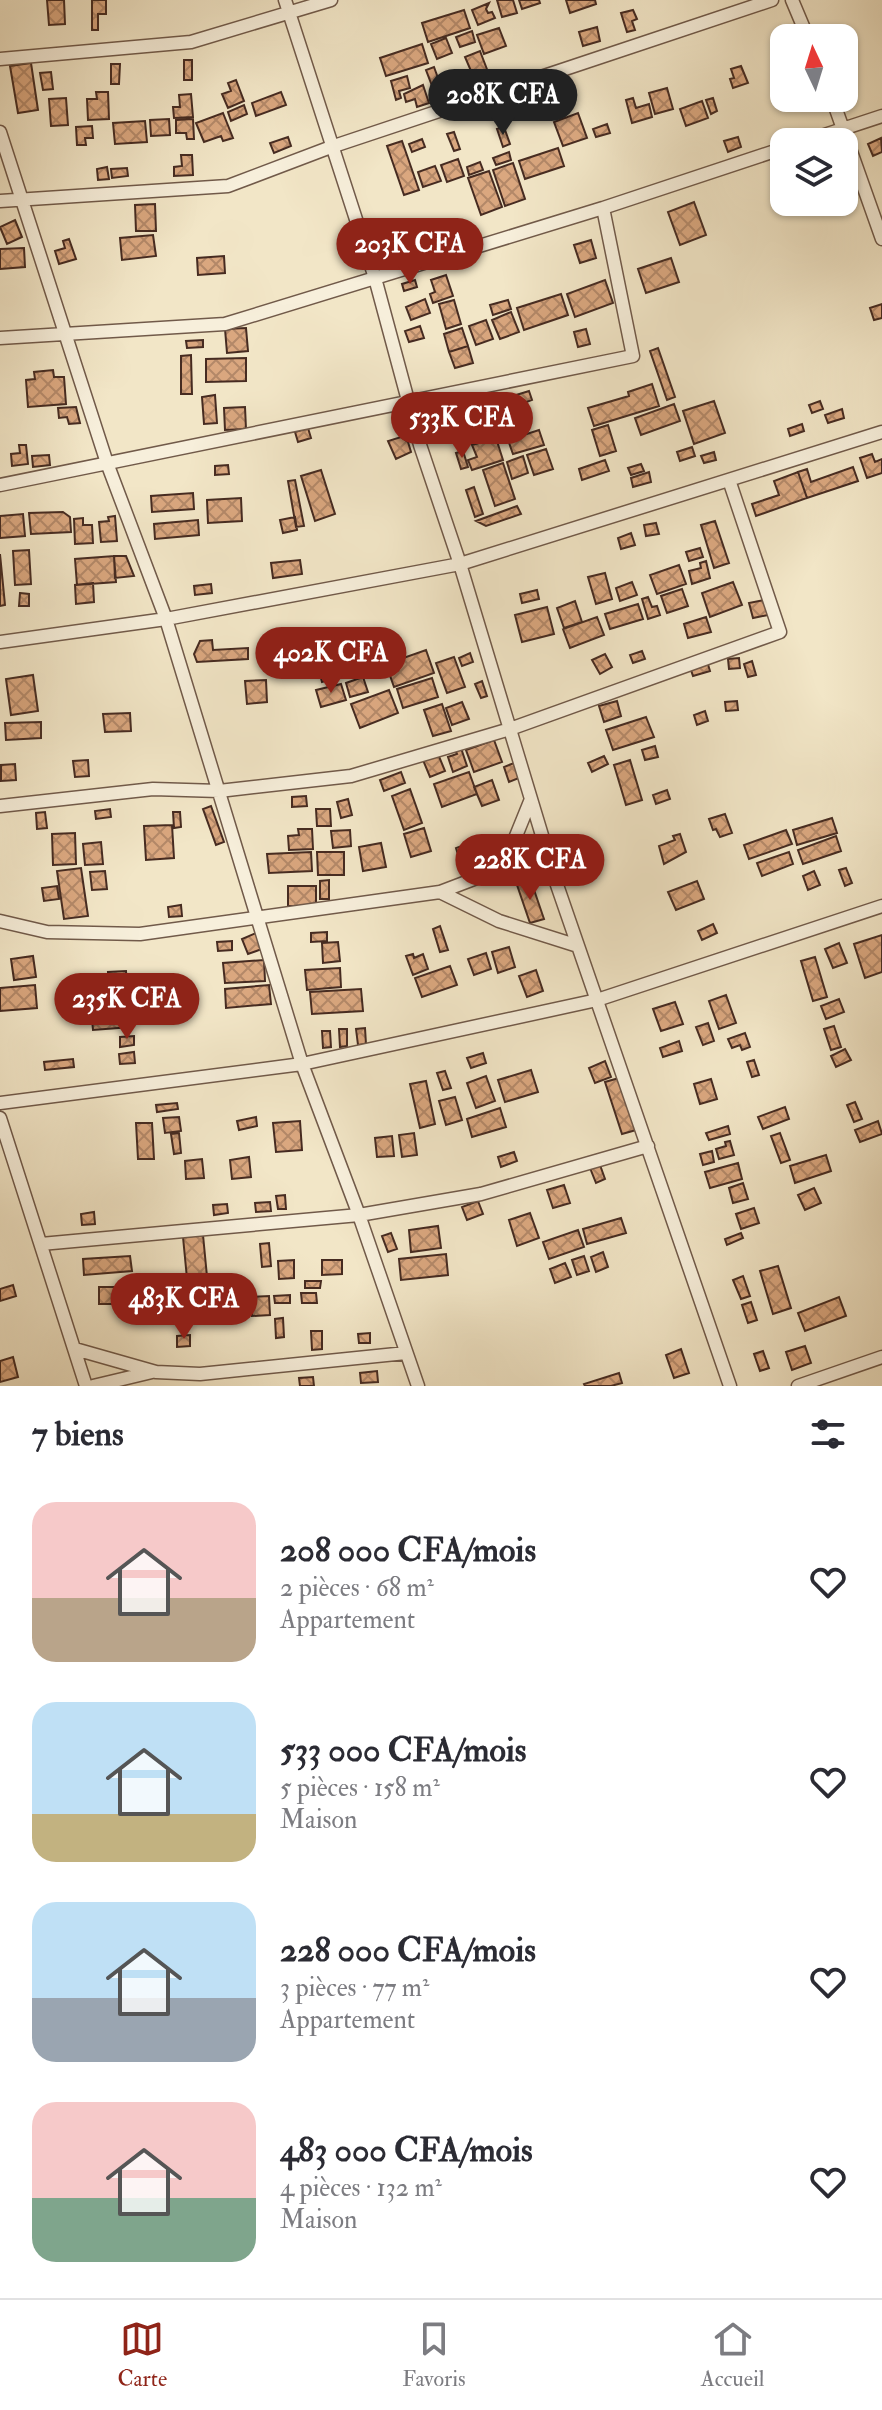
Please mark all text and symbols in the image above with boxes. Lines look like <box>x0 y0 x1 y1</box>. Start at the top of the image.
north arrow <box>770 24 858 112</box>
map controls <box>770 24 858 216</box>
pin: 208K CFA <box>420 69 586 137</box>
text: 208K CFA <box>446 79 560 111</box>
button: layers <box>770 128 858 216</box>
pin: 203K CFA <box>327 218 493 286</box>
text: 203K CFA <box>354 228 466 260</box>
pin: 533K CFA <box>379 392 545 460</box>
text: 533K CFA <box>409 402 515 434</box>
pin: 402K CFA <box>248 627 414 695</box>
text: 402K CFA <box>273 637 389 669</box>
pin: 228K CFA <box>447 834 613 902</box>
text: 228K CFA <box>473 844 587 876</box>
pin: 235K CFA <box>44 973 210 1041</box>
text: 235K CFA <box>72 983 182 1015</box>
pin: 483K CFA <box>101 1273 267 1341</box>
text: 483K CFA <box>129 1283 239 1315</box>
icon: filters <box>806 1412 850 1456</box>
text: 7 biens <box>32 1413 124 1456</box>
text: 208 000 CFA/mois <box>280 1529 536 1572</box>
icon: home <box>96 1534 192 1630</box>
icon: heart <box>806 1560 850 1604</box>
text: 2 pièces · 68 m² <box>280 1572 434 1604</box>
text: Appartement <box>280 1604 415 1636</box>
text: 533 000 CFA/mois <box>280 1729 526 1772</box>
icon: home <box>96 1734 192 1830</box>
icon: heart <box>806 1760 850 1804</box>
text: 5 pièces · 158 m² <box>280 1772 440 1804</box>
text: Maison <box>280 1804 357 1836</box>
text: 228 000 CFA/mois <box>280 1929 536 1972</box>
icon: home <box>96 1934 192 2030</box>
icon: heart <box>806 1960 850 2004</box>
text: 3 pièces · 77 m² <box>280 1972 429 2004</box>
text: Appartement <box>280 2004 415 2036</box>
text: 483 000 CFA/mois <box>280 2129 533 2172</box>
icon: home <box>96 2134 192 2230</box>
icon: heart <box>806 2160 850 2204</box>
text: 4 pièces · 132 m² <box>280 2172 442 2204</box>
text: Maison <box>280 2204 357 2236</box>
tab: Carte <box>118 2317 167 2393</box>
tab: Favoris <box>402 2317 466 2393</box>
tab: Accueil <box>701 2317 764 2393</box>

